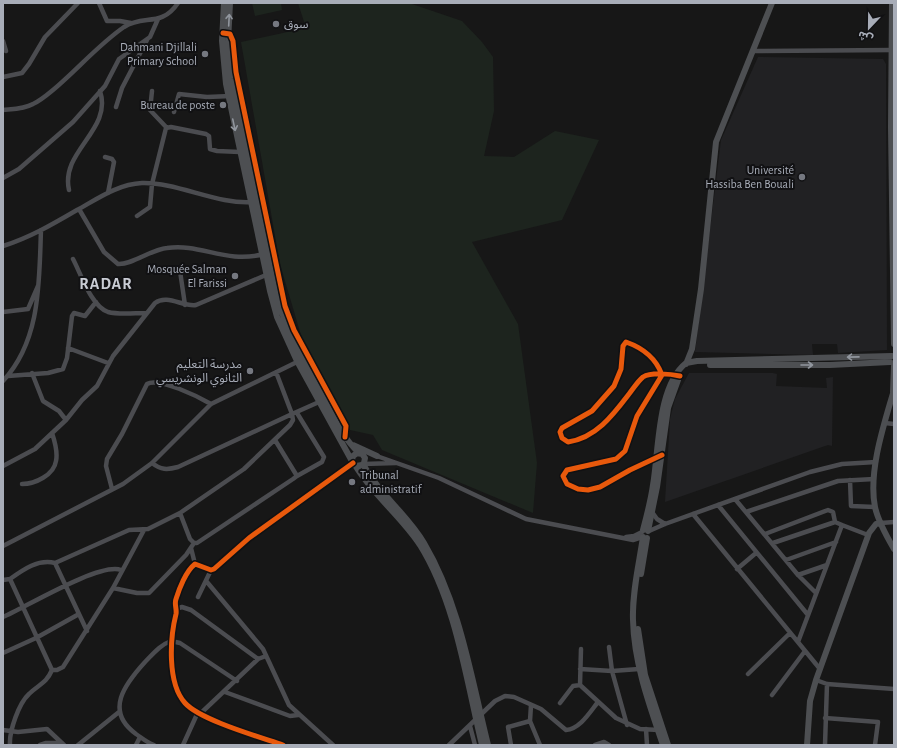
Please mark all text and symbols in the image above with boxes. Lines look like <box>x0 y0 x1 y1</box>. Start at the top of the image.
north arrow <box>849 8 889 48</box>
one-way arrow <box>226 14 233 27</box>
place label: سوق <box>284 18 308 31</box>
marker: سوق <box>271 19 281 29</box>
text: ش <box>856 28 875 45</box>
place label: Dahmani Djillali Primary School <box>120 41 197 68</box>
marker: Dahmani Djillali Primary School <box>200 49 210 59</box>
place label: Bureau de poste <box>140 99 215 111</box>
marker: Bureau de poste <box>218 100 228 110</box>
one-way arrow <box>230 118 238 131</box>
place label: Université Hassiba Ben Bouali <box>705 164 794 190</box>
marker: Université Hassiba Ben Bouali <box>797 172 807 182</box>
place label: Mosquée Salman El Farissi <box>147 263 227 289</box>
marker: Mosquée Salman El Farissi <box>230 271 240 281</box>
district label: RADAR <box>79 276 133 292</box>
one-way arrow <box>847 354 860 361</box>
place label: مدرسة التعليم الثانوي الونشريسي <box>156 358 242 388</box>
one-way arrow <box>800 361 813 369</box>
marker: مدرسة التعليم الثانوي الونشريسي <box>245 366 255 376</box>
place label: Tribunal administratif <box>360 469 423 495</box>
marker: Tribunal administratif <box>347 477 357 487</box>

